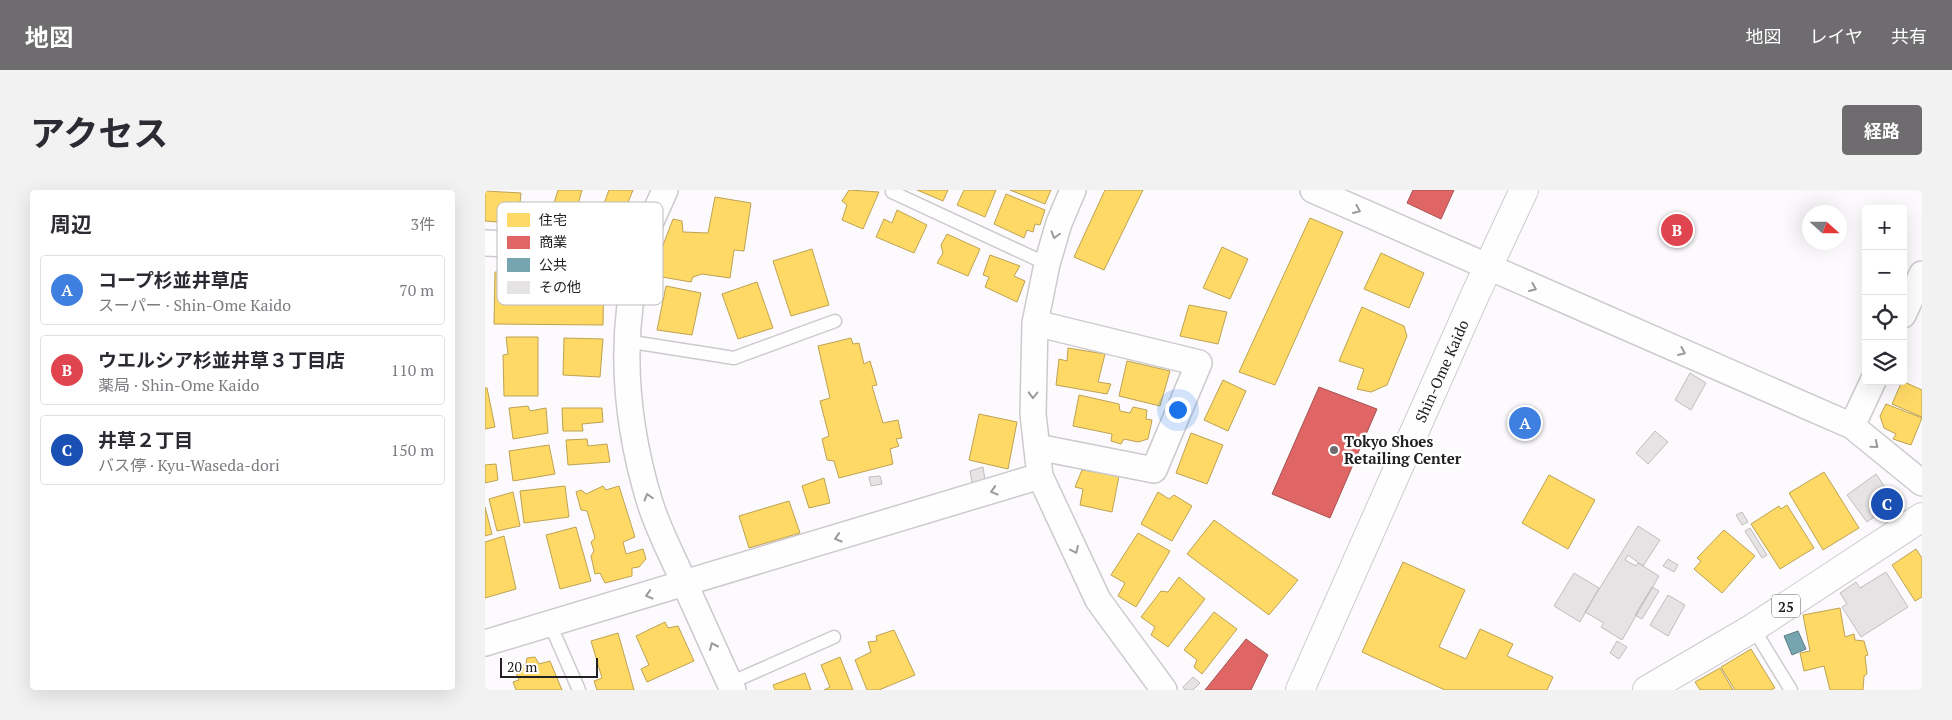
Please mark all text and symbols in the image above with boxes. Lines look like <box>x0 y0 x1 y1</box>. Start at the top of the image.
text: 地図 <box>25 21 73 53</box>
text: 地図 <box>1746 24 1782 48</box>
text: レイヤ <box>1810 24 1863 48</box>
text: 共有 <box>1891 24 1927 48</box>
button: 経路 <box>1842 105 1922 155</box>
text: アクセス <box>30 110 168 156</box>
legend <box>497 202 663 305</box>
one-way arrow <box>1352 204 1361 214</box>
north arrow <box>1802 205 1847 250</box>
map controls <box>1862 205 1907 385</box>
button: + <box>1862 205 1907 250</box>
text: 周辺 <box>50 210 92 238</box>
text: 住宅 <box>539 210 567 229</box>
pin: B <box>1661 211 1693 249</box>
text: 3件 <box>410 213 435 235</box>
one-way arrow <box>1051 231 1061 239</box>
text: 商業 <box>539 232 567 251</box>
button: − <box>1862 250 1907 295</box>
text: 公共 <box>539 255 567 274</box>
text: コープ杉並井草店 <box>98 267 249 292</box>
text: その他 <box>539 277 581 296</box>
text: A <box>61 279 73 301</box>
text: 70 m <box>399 279 434 301</box>
one-way arrow <box>1528 281 1537 292</box>
text: スーパー · Shin-Ome Kaido <box>98 294 291 316</box>
button: locate <box>1862 295 1907 340</box>
street label: Shin-Ome Kaido <box>1410 316 1473 425</box>
button: layers <box>1862 340 1907 385</box>
one-way arrow <box>1677 346 1686 357</box>
text: ウエルシア杉並井草３丁目店 <box>98 347 345 372</box>
text: B <box>62 359 72 381</box>
text: 110 m <box>391 359 434 381</box>
text: 薬局 · Shin-Ome Kaido <box>98 374 259 396</box>
one-way arrow <box>1028 391 1039 399</box>
your location <box>1165 397 1191 423</box>
pin: A <box>1509 404 1541 442</box>
text: 井草２丁目 <box>98 427 193 452</box>
place label: Tokyo Shoes Retailing Center <box>1344 431 1462 468</box>
text: C <box>62 439 72 461</box>
text: 150 m <box>391 439 434 461</box>
one-way arrow <box>1870 439 1879 448</box>
marker: Tokyo Shoes Retailing Center <box>1328 444 1340 456</box>
text: バス停 · Kyu-Waseda-dori <box>98 454 280 476</box>
one-way arrow <box>990 485 998 495</box>
pin: C <box>1871 485 1903 523</box>
one-way arrow <box>644 493 654 501</box>
one-way arrow <box>835 532 843 542</box>
one-way arrow <box>1069 545 1079 554</box>
one-way arrow <box>646 590 654 600</box>
road number: 25 <box>1772 594 1800 618</box>
one-way arrow <box>709 642 720 651</box>
scale bar <box>500 655 597 678</box>
text: 20 m <box>507 657 537 676</box>

